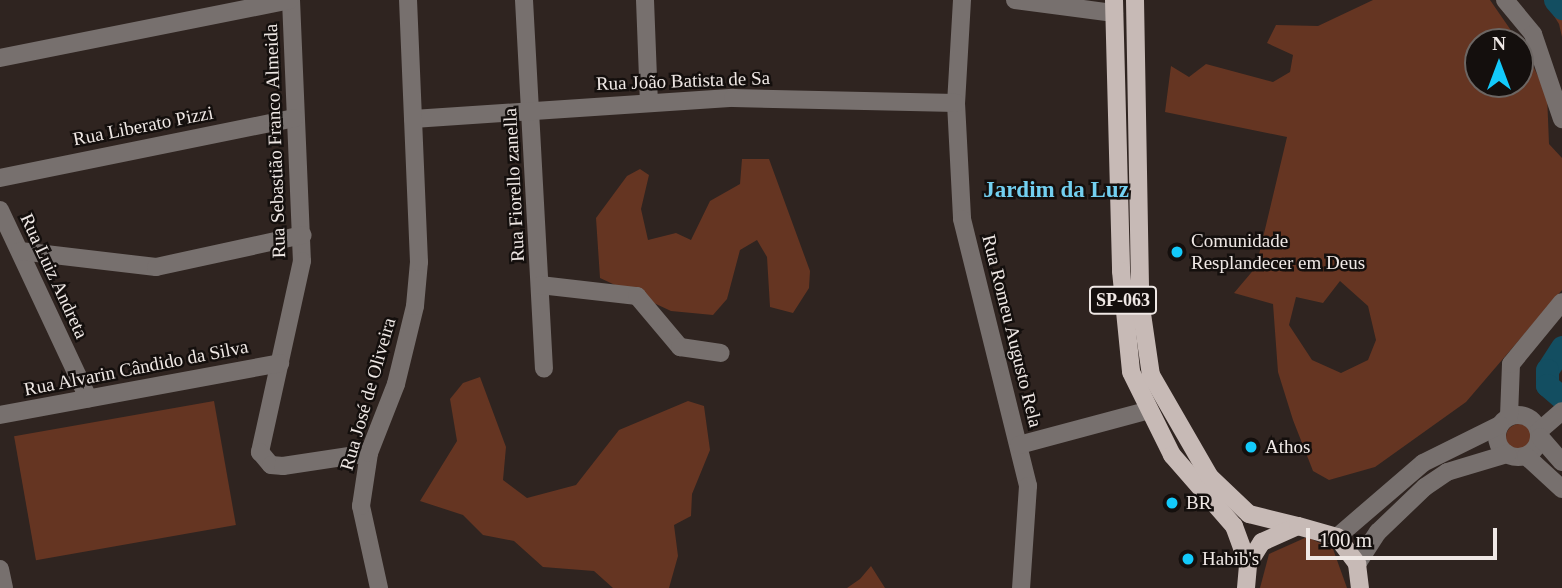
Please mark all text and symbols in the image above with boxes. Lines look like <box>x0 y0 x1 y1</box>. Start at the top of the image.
street label: Rua Sebastião Franco Almeida <box>259 23 291 259</box>
north arrow <box>1464 28 1534 98</box>
text: N <box>1492 33 1506 54</box>
street label: Rua João Batista de Sa <box>596 67 770 95</box>
street label: Rua Liberato Pizzi <box>71 101 215 151</box>
street label: Rua Fiorello zanella <box>499 107 529 263</box>
district label: Jardim da Luz <box>983 176 1129 204</box>
street label: Rua Luiz Andreta <box>15 210 93 342</box>
place label: Comunidade Resplandecer em Deus <box>1191 230 1365 274</box>
street label: Rua Romeu Augusto Rela <box>977 232 1047 430</box>
marker: Comunidade Resplandecer em Deus <box>1169 244 1185 260</box>
road number: SP-063 <box>1088 286 1158 314</box>
street label: Rua José de Oliveira <box>335 315 401 473</box>
street label: Rua Alvarin Cândido da Silva <box>21 335 251 401</box>
place label: Athos <box>1265 436 1310 458</box>
marker: Athos <box>1243 439 1259 455</box>
place label: BR <box>1186 492 1211 514</box>
marker: BR <box>1164 495 1180 511</box>
scale bar <box>1310 514 1501 558</box>
text: 100 m <box>1319 528 1372 552</box>
place label: Habib's <box>1202 548 1259 570</box>
marker: Habib's <box>1180 551 1196 567</box>

